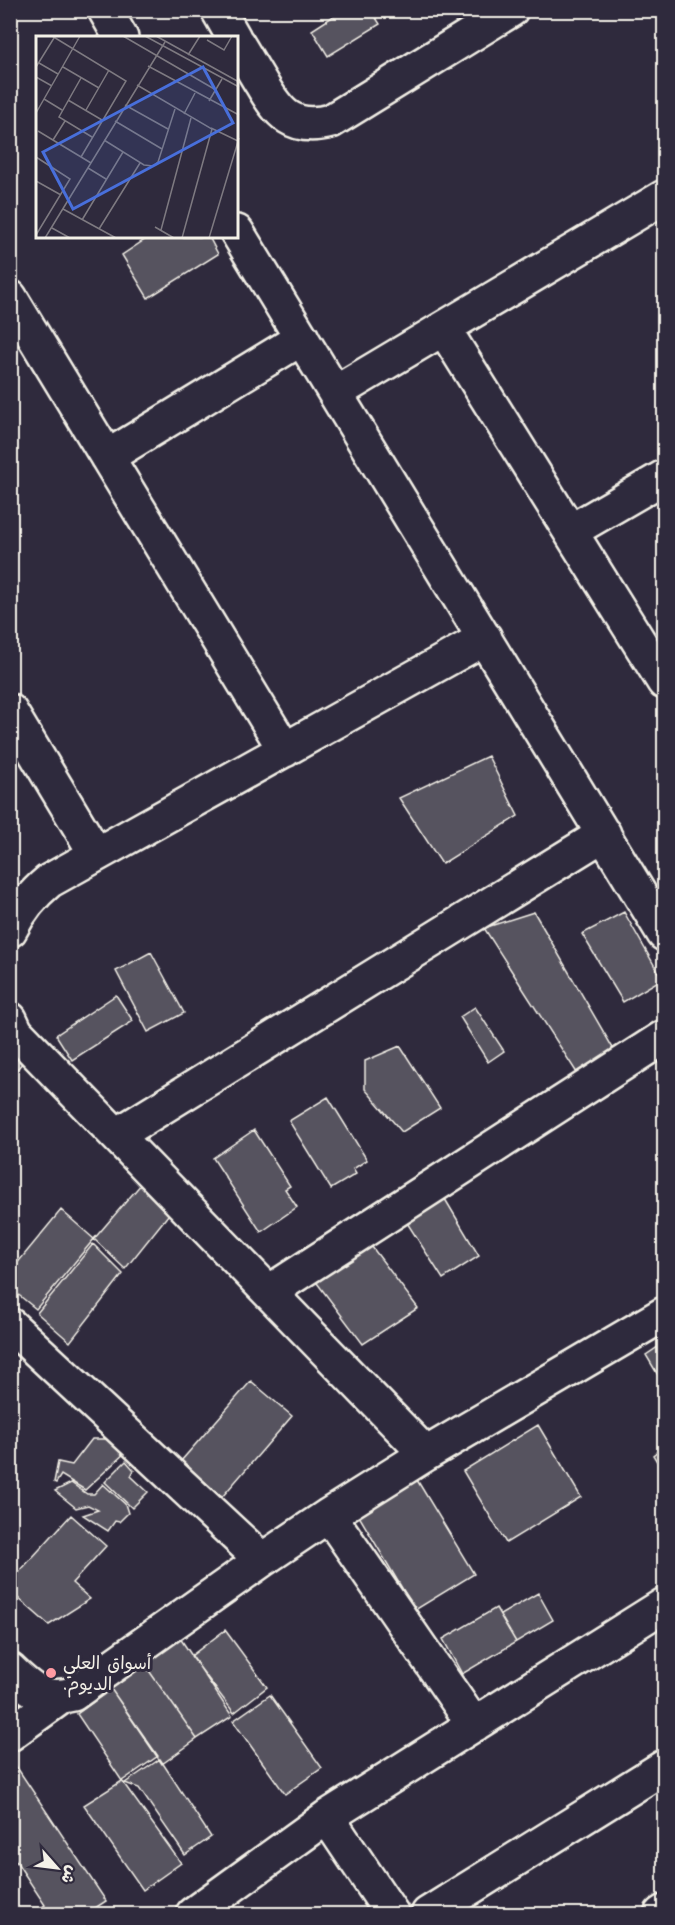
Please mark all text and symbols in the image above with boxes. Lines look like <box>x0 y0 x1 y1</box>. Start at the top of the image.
inset map <box>36 36 238 238</box>
place label: أسواق العلي .الديوم <box>63 1650 152 1700</box>
marker: أسواق العلي .الديوم <box>44 1666 58 1680</box>
north arrow <box>27 1838 87 1898</box>
text: ش <box>54 1861 84 1888</box>

